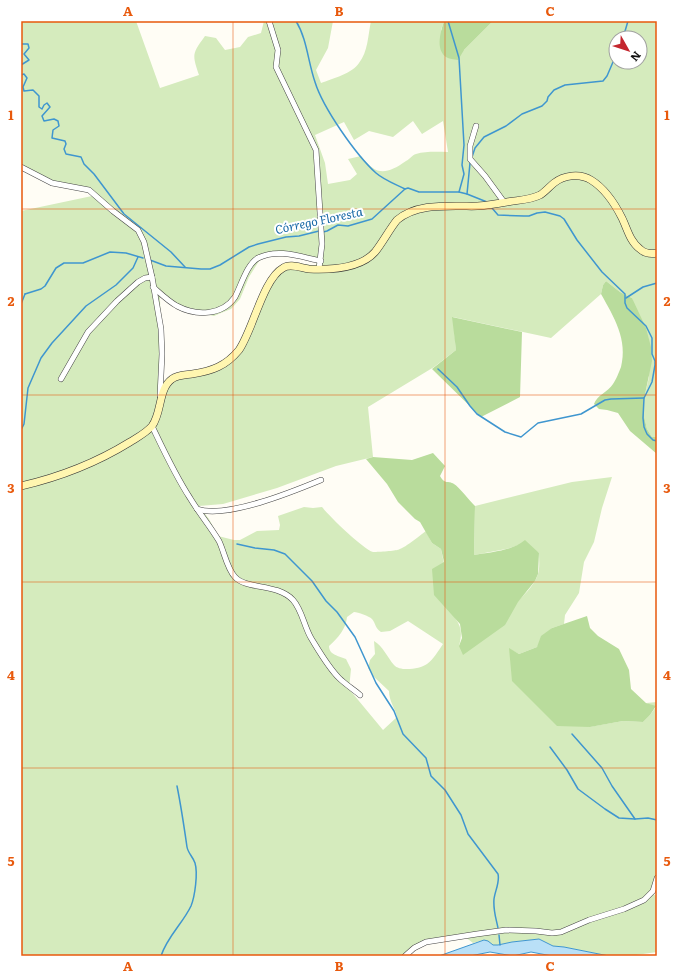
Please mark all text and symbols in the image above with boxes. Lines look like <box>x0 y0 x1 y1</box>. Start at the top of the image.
text: A <box>123 1 133 20</box>
text: B <box>335 1 344 20</box>
text: C <box>545 1 555 20</box>
north arrow <box>608 30 648 70</box>
text: N <box>627 48 646 66</box>
text: 1 <box>8 105 14 124</box>
text: 1 <box>664 105 670 124</box>
water label: Córrego Floresta <box>273 202 364 238</box>
text: 2 <box>8 291 15 310</box>
text: 2 <box>664 291 671 310</box>
text: 3 <box>7 478 15 497</box>
text: 3 <box>663 478 671 497</box>
text: 4 <box>7 665 15 684</box>
text: 4 <box>663 665 671 684</box>
text: 5 <box>7 851 15 870</box>
text: 5 <box>663 851 671 870</box>
text: A <box>123 956 133 975</box>
text: B <box>335 956 344 975</box>
text: C <box>545 956 555 975</box>

